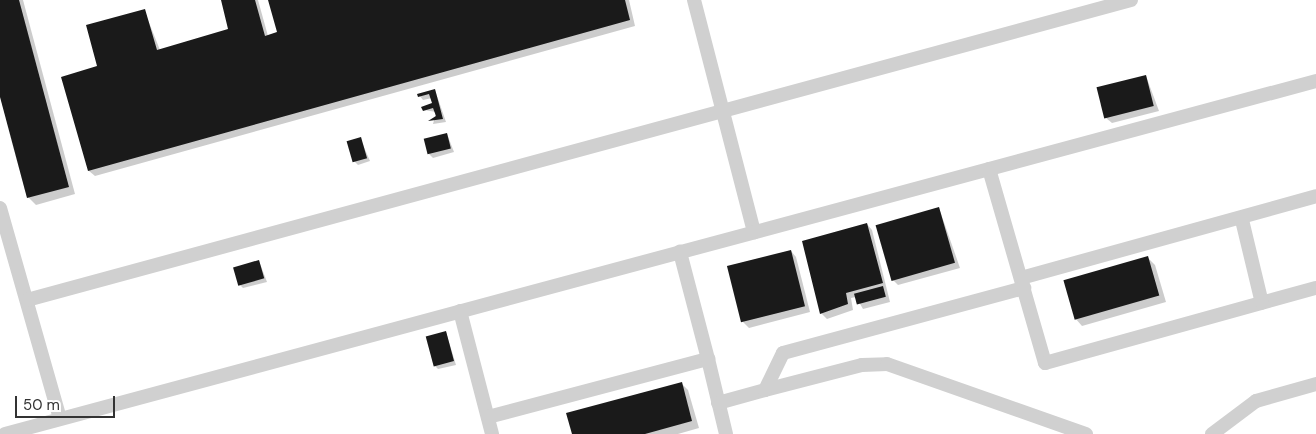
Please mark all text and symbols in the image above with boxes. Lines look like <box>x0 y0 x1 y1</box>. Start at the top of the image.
scale bar <box>18 386 118 418</box>
text: 50 m <box>23 395 60 415</box>

